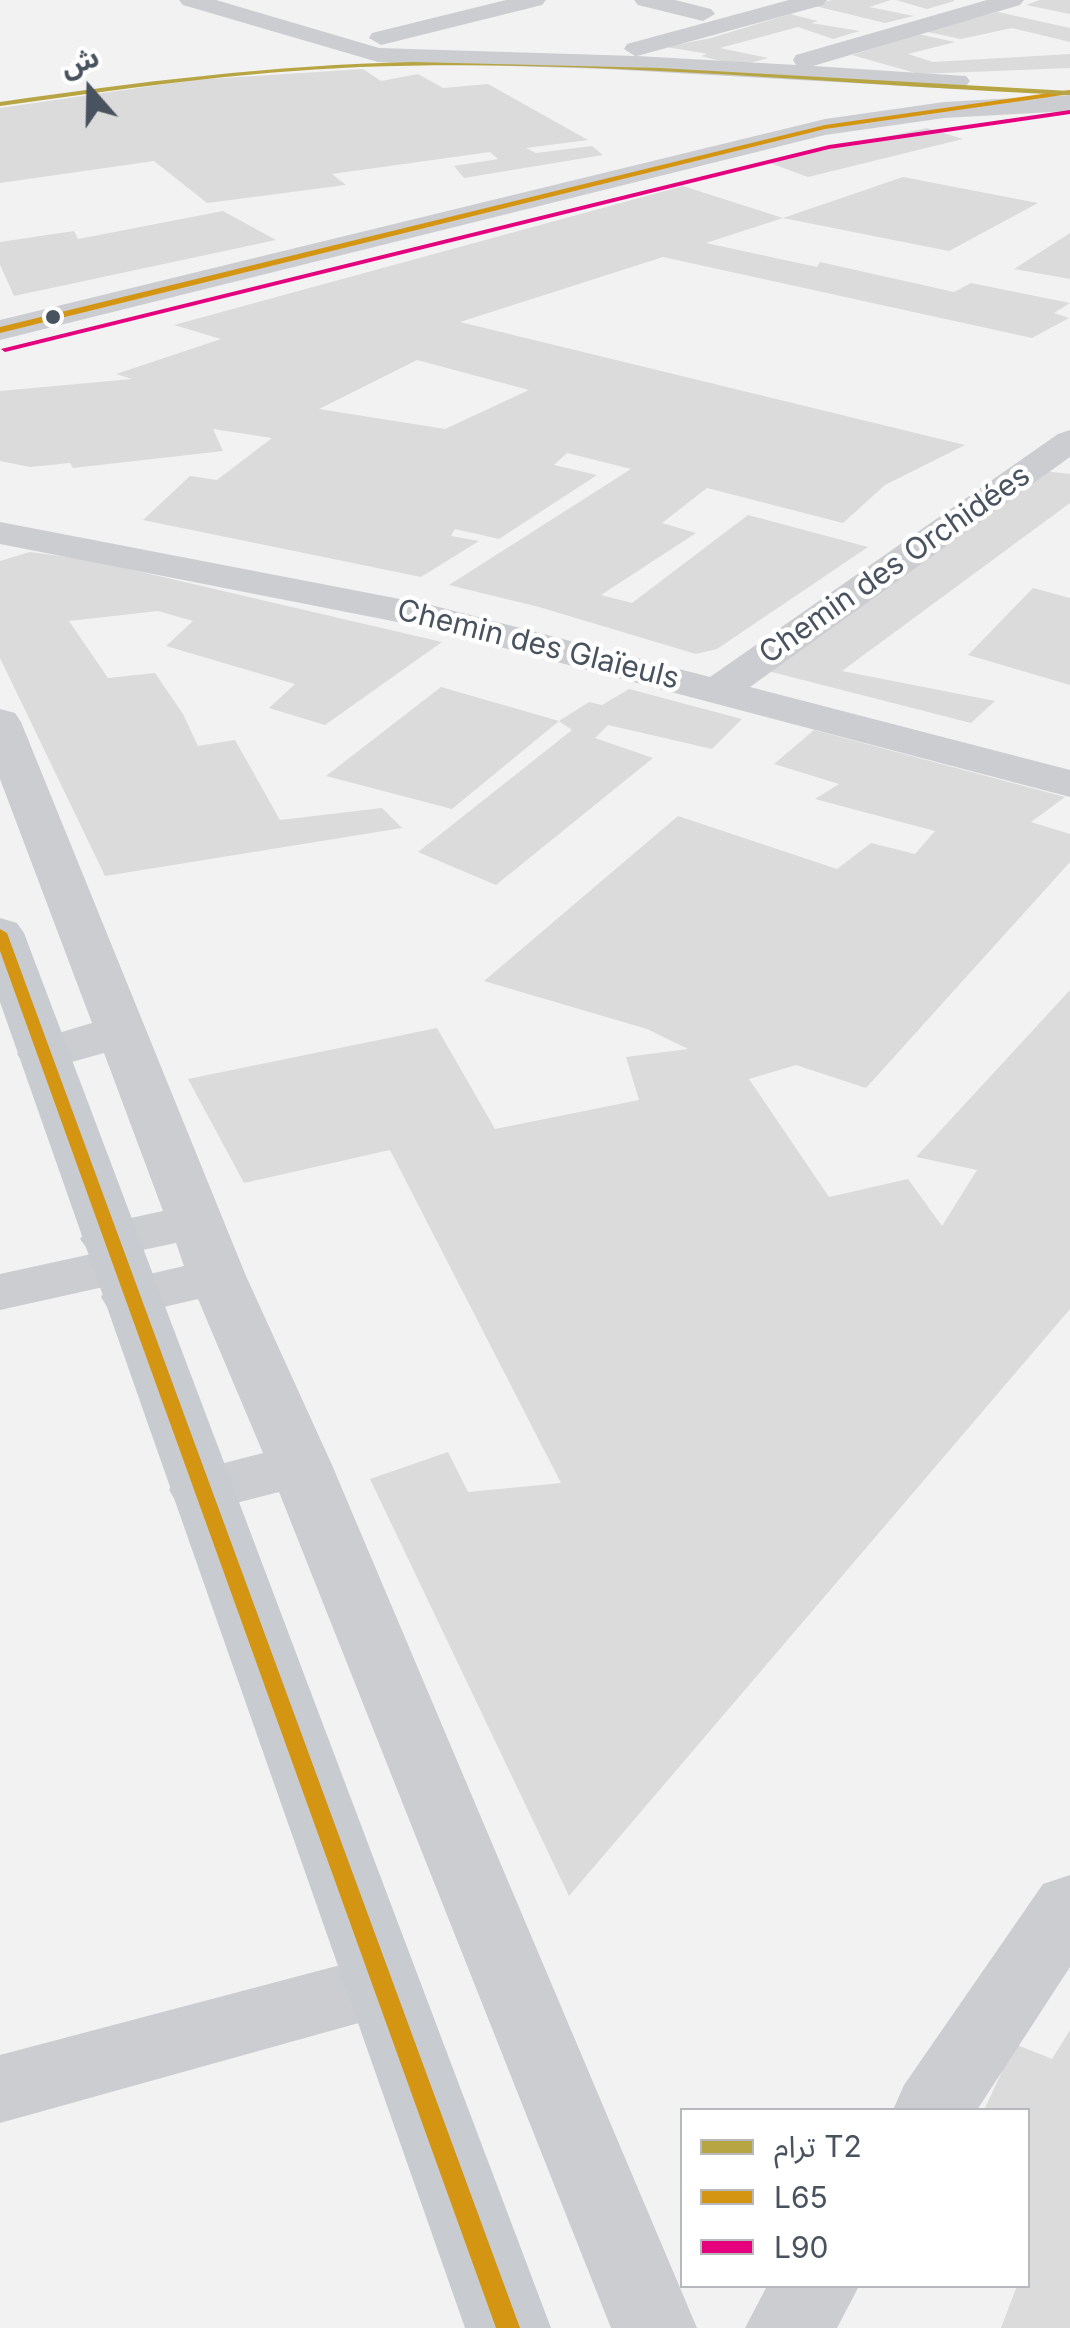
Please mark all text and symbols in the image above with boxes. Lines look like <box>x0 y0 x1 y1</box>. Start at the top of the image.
text: ش <box>56 39 104 84</box>
north arrow <box>40 40 140 140</box>
unlabelled marker <box>43 307 63 327</box>
street label: Chemin des Orchidées <box>753 458 1037 672</box>
street label: Chemin des Glaïeuls <box>393 593 683 697</box>
legend <box>680 2108 1030 2288</box>
text: ترام T2 <box>774 2128 862 2164</box>
text: L65 <box>774 2179 828 2215</box>
text: L90 <box>774 2229 829 2265</box>

